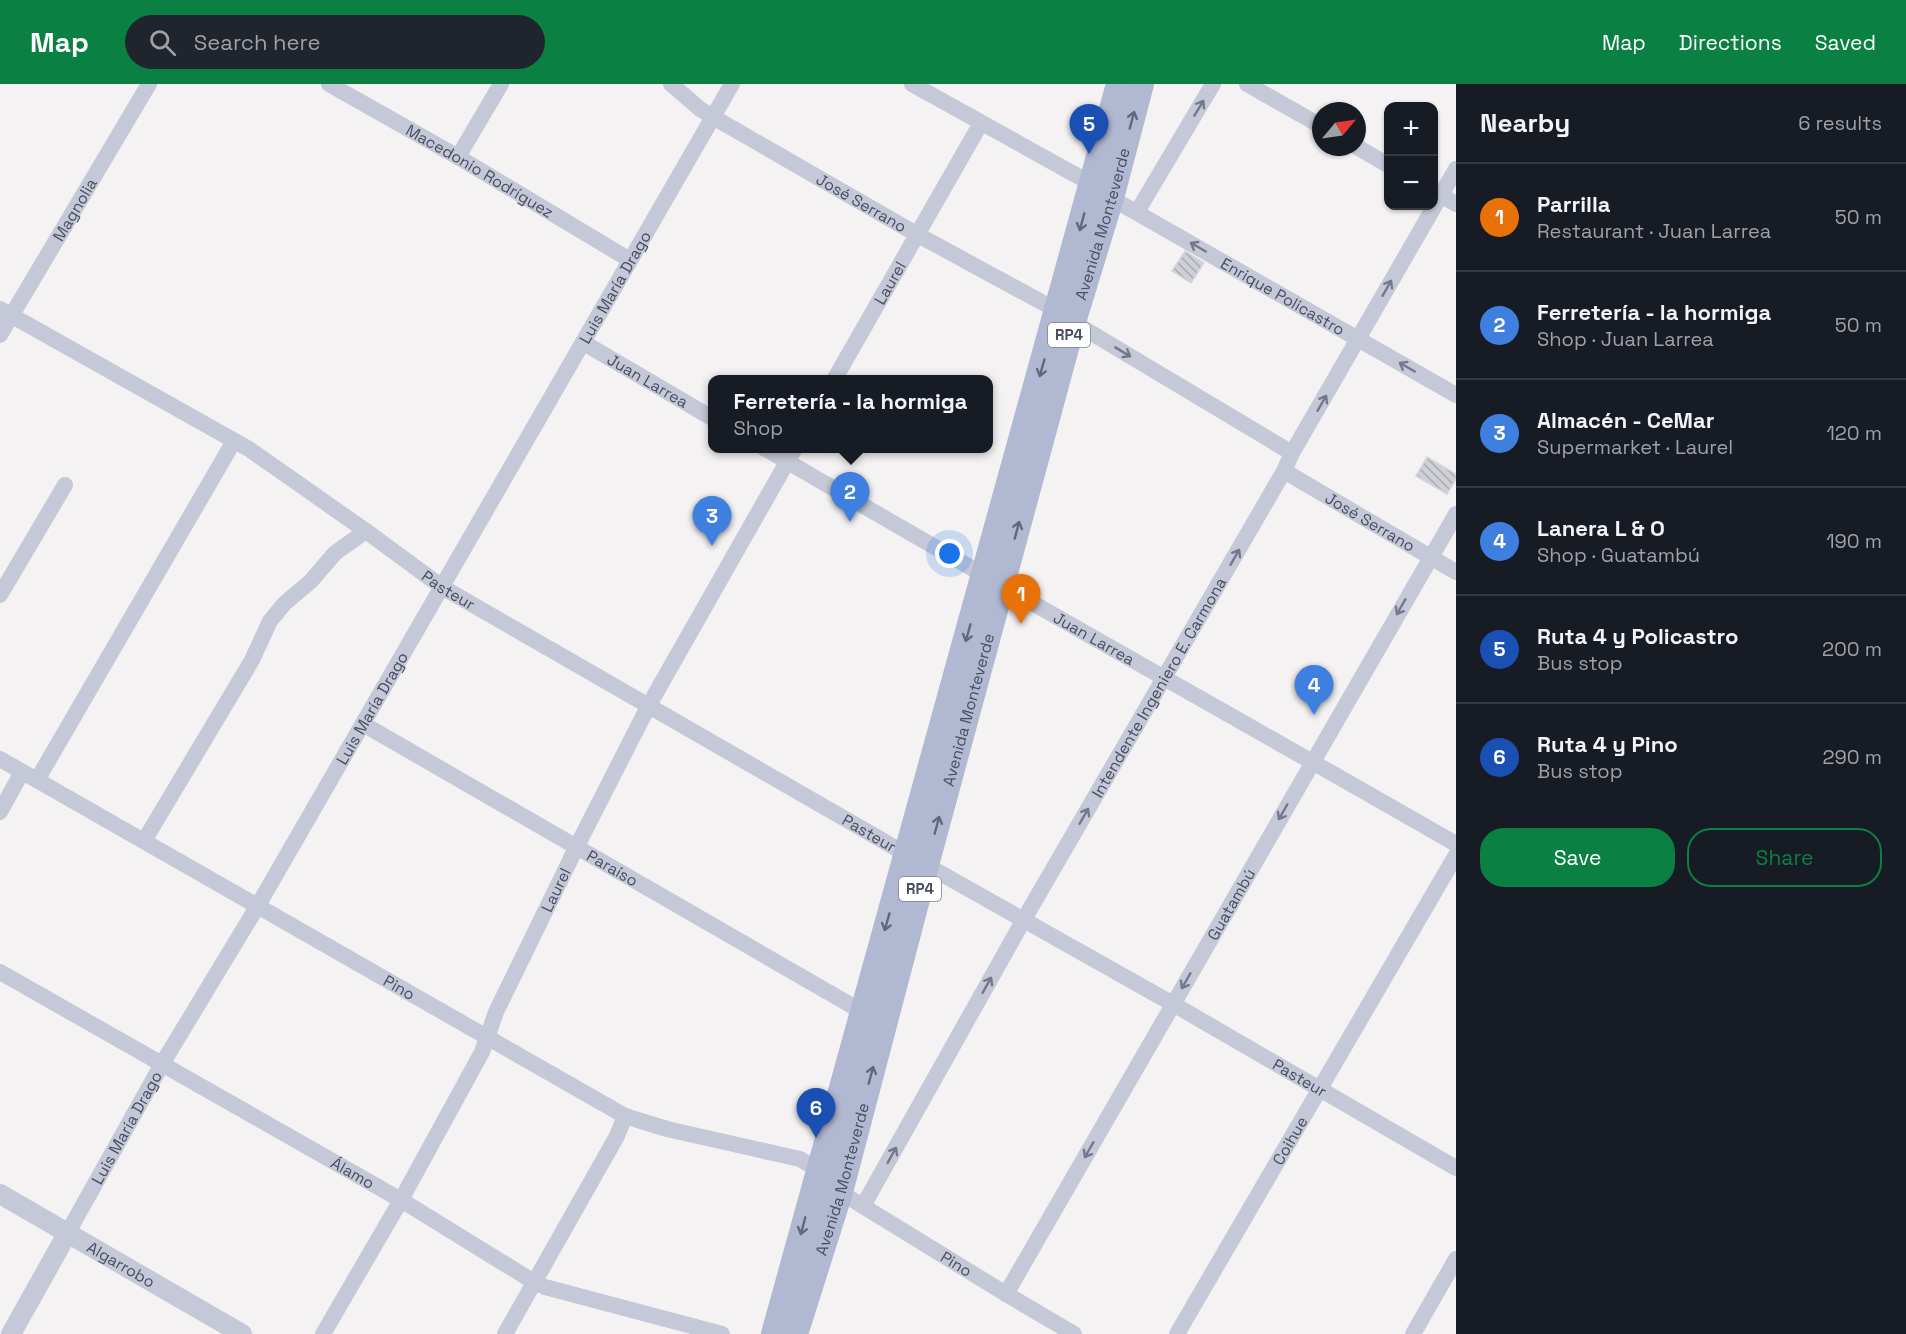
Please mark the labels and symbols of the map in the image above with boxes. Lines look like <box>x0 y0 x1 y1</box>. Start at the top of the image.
one-way arrow <box>1194 100 1206 117</box>
north arrow <box>1312 102 1366 156</box>
pin: 5 <box>1070 104 1108 154</box>
one-way arrow <box>1126 110 1138 129</box>
street label: Macedonio Rodríguez <box>402 120 557 223</box>
street label: Avenida Monteverde <box>1070 146 1135 303</box>
street label: José Serrano <box>812 169 910 237</box>
street label: Magnolia <box>48 174 102 245</box>
one-way arrow <box>1075 212 1087 231</box>
street label: Luis María Drago <box>574 227 656 348</box>
one-way arrow <box>1190 241 1207 253</box>
street label: Enrique Policastro <box>1217 253 1349 340</box>
street label: Laurel <box>869 258 911 309</box>
one-way arrow <box>1381 280 1393 297</box>
road number: RP4 <box>1048 323 1090 347</box>
one-way arrow <box>1114 347 1131 359</box>
street label: Juan Larrea <box>603 349 692 413</box>
one-way arrow <box>1036 358 1047 377</box>
one-way arrow <box>1399 361 1416 373</box>
one-way arrow <box>1316 395 1328 412</box>
pin: 2 <box>830 472 870 522</box>
street label: José Serrano <box>1321 487 1419 557</box>
pin: 3 <box>692 496 732 546</box>
one-way arrow <box>1011 521 1023 540</box>
your location <box>935 539 964 568</box>
one-way arrow <box>1229 548 1241 565</box>
street label: Pasteur <box>417 566 479 615</box>
pin: 1 <box>1002 574 1040 624</box>
street label: Intendente Ingeniero E. Carmona <box>1087 574 1231 802</box>
one-way arrow <box>1394 598 1406 615</box>
street label: Juan Larrea <box>1049 607 1138 670</box>
one-way arrow <box>962 623 973 642</box>
street label: Avenida Monteverde <box>938 631 999 789</box>
street label: Luis María Drago <box>331 648 413 768</box>
pin: 4 <box>1294 666 1334 715</box>
one-way arrow <box>1277 803 1289 820</box>
one-way arrow <box>1078 808 1090 825</box>
street label: Pasteur <box>838 809 900 857</box>
one-way arrow <box>931 816 943 835</box>
street label: Paraíso <box>583 845 642 891</box>
street label: Laurel <box>536 865 576 916</box>
street label: Guatambú <box>1202 865 1260 944</box>
road number: RP4 <box>899 877 941 901</box>
one-way arrow <box>881 912 892 931</box>
street label: Pino <box>380 970 419 1005</box>
one-way arrow <box>1180 972 1192 989</box>
one-way arrow <box>981 977 993 994</box>
street label: Pasteur <box>1269 1054 1330 1102</box>
one-way arrow <box>865 1065 877 1084</box>
street label: Luis María Drago <box>87 1067 167 1188</box>
pin: 6 <box>796 1088 836 1138</box>
street label: Avenida Monteverde <box>811 1101 874 1258</box>
street label: Coihue <box>1268 1112 1313 1169</box>
one-way arrow <box>1083 1141 1095 1158</box>
one-way arrow <box>887 1147 898 1165</box>
street label: Álamo <box>327 1152 378 1194</box>
one-way arrow <box>797 1217 808 1236</box>
street label: Algarrobo <box>83 1237 159 1293</box>
street label: Pino <box>937 1246 976 1282</box>

